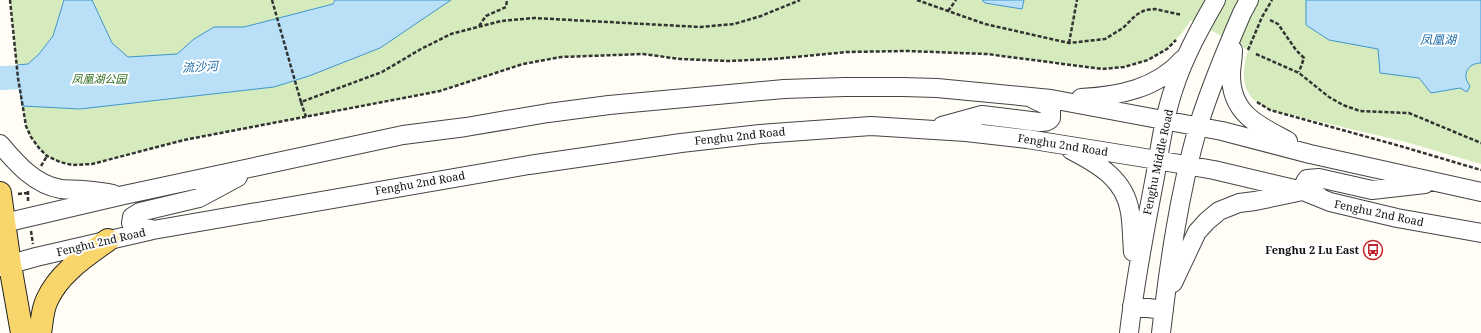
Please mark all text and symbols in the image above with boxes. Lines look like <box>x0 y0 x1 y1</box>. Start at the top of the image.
water label: 凤凰湖 <box>1420 31 1458 48</box>
water label: 流沙河 <box>182 57 220 76</box>
park label: 凤凰湖公园 <box>72 71 128 86</box>
street label: Fenghu Middle Road <box>1139 107 1176 216</box>
street label: Fenghu 2nd Road <box>694 123 786 148</box>
street label: Fenghu 2nd Road <box>1017 130 1110 159</box>
street label: Fenghu 2nd Road <box>374 167 466 198</box>
street label: Fenghu 2nd Road <box>1333 196 1425 229</box>
street label: Fenghu 2nd Road <box>55 224 147 259</box>
bus stop icon: Fenghu 2 Lu East <box>1362 239 1384 261</box>
place label: Fenghu 2 Lu East <box>1265 242 1360 257</box>

